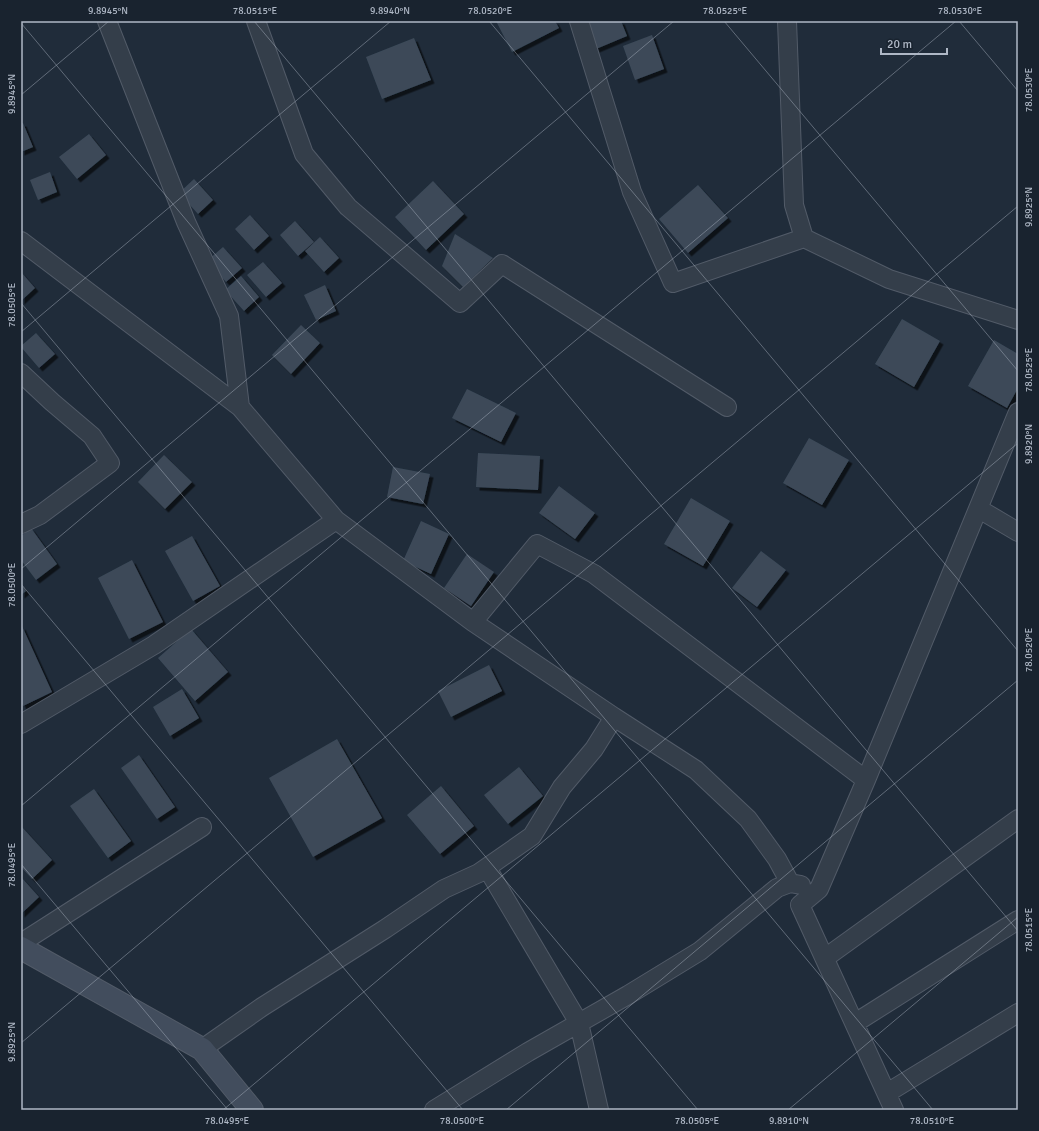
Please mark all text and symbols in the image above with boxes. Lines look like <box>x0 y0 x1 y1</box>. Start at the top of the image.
text: 9.8945°N <box>88 5 128 17</box>
text: 78.0515°E <box>233 5 278 17</box>
text: 9.8940°N <box>370 5 410 17</box>
text: 78.0520°E <box>468 5 513 17</box>
text: 78.0525°E <box>703 5 748 17</box>
text: 78.0530°E <box>938 5 983 17</box>
scale bar <box>881 30 947 56</box>
text: 20 m <box>887 37 912 52</box>
text: 78.0530°E <box>1023 67 1035 112</box>
text: 9.8945°N <box>6 74 18 114</box>
text: 9.8925°N <box>1023 187 1035 227</box>
text: 78.0505°E <box>6 282 18 327</box>
text: 78.0525°E <box>1023 347 1035 392</box>
text: 9.8920°N <box>1023 424 1035 464</box>
text: 78.0500°E <box>6 562 18 607</box>
text: 78.0520°E <box>1023 627 1035 672</box>
text: 78.0495°E <box>6 842 18 887</box>
text: 78.0515°E <box>1023 907 1035 952</box>
text: 9.8925°N <box>6 1022 18 1062</box>
text: 78.0495°E <box>205 1115 250 1127</box>
text: 78.0500°E <box>440 1115 485 1127</box>
text: 78.0505°E <box>675 1115 720 1127</box>
text: 9.8910°N <box>769 1115 809 1127</box>
text: 78.0510°E <box>910 1115 955 1127</box>

